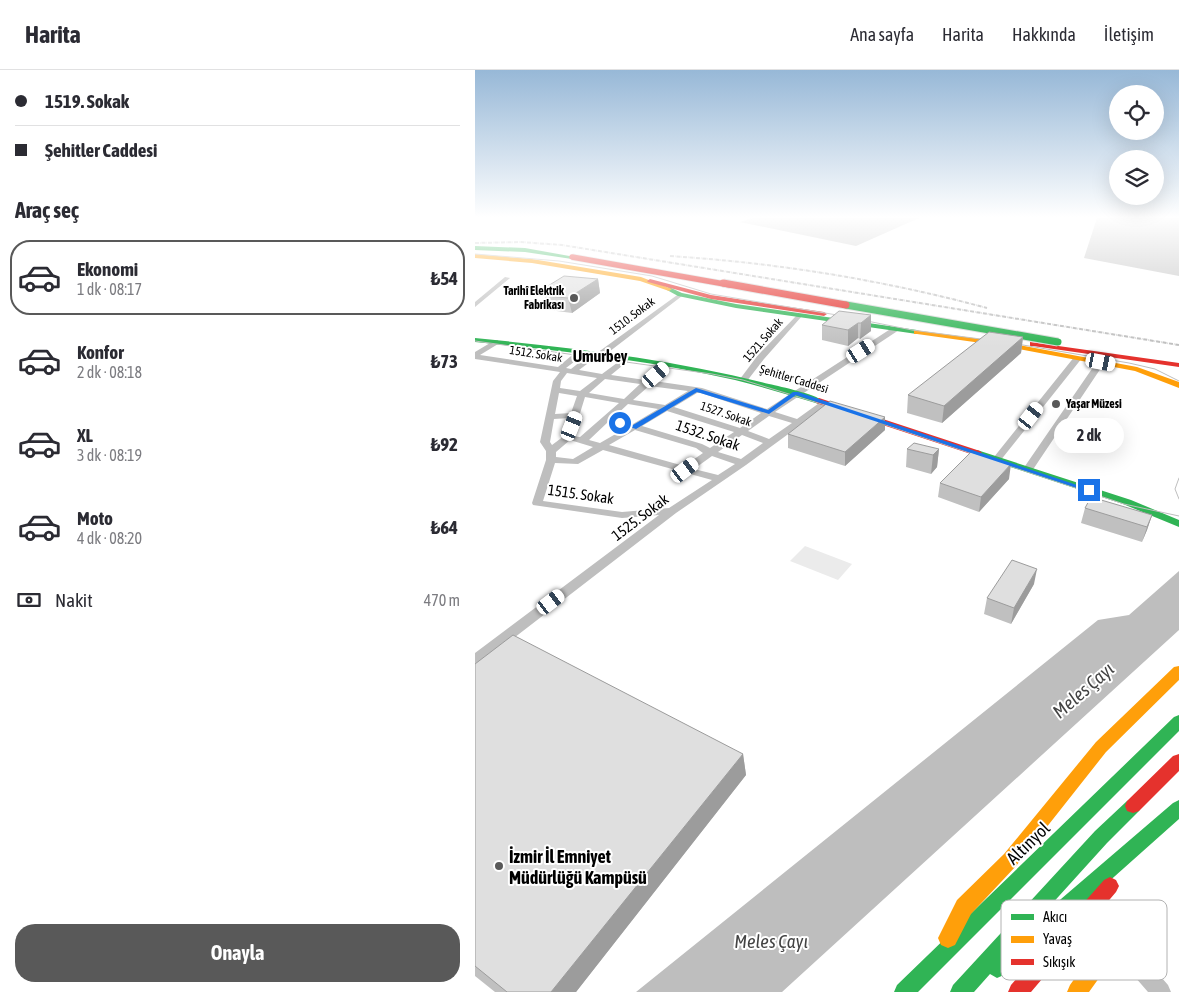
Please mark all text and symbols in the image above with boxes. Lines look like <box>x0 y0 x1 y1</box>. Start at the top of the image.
text: Harita <box>25 21 81 48</box>
text: Ana sayfa <box>850 24 914 45</box>
text: Harita <box>942 24 984 45</box>
text: Hakkında <box>1012 24 1076 45</box>
text: İletişim <box>1104 24 1154 45</box>
map controls <box>1109 85 1164 205</box>
button: locate <box>1109 85 1164 140</box>
text: 1519. Sokak <box>45 90 129 112</box>
text: Şehitler Caddesi <box>45 139 157 161</box>
button: layers <box>1109 150 1164 205</box>
text: Araç seç <box>15 197 79 223</box>
icon: car <box>17 255 62 300</box>
text: Ekonomi <box>77 258 138 280</box>
text: ₺54 <box>431 267 458 289</box>
text: 1 dk · 08:17 <box>77 280 142 298</box>
place label: Tarihî Elektrik Fabrikası <box>504 284 565 312</box>
marker: Tarihî Elektrik Fabrikası <box>568 292 580 304</box>
street label: 1510. Sokak <box>607 294 658 338</box>
street label: 1521. Sokak <box>740 315 786 365</box>
car <box>844 337 877 365</box>
icon: car <box>17 338 62 383</box>
text: Konfor <box>77 341 124 363</box>
street label: 1512. Sokak <box>509 343 564 365</box>
district label: Umurbey <box>573 347 628 365</box>
text: ₺73 <box>431 350 458 372</box>
car <box>1084 352 1117 372</box>
car <box>639 359 672 391</box>
street label: Şehitler Caddesi <box>758 362 830 396</box>
text: 2 dk · 08:18 <box>77 363 142 381</box>
place label: Yaşar Müzesi <box>1065 397 1122 411</box>
marker: Yaşar Müzesi <box>1050 398 1062 410</box>
street label: 1527. Sokak <box>699 399 754 430</box>
car <box>1015 400 1046 432</box>
car <box>559 409 584 443</box>
route start <box>609 412 631 434</box>
street label: 1532. Sokak <box>674 416 743 454</box>
callout: 2 dk <box>1054 418 1124 452</box>
icon: car <box>17 421 62 466</box>
text: XL <box>77 424 93 446</box>
text: 2 dk <box>1077 426 1101 444</box>
text: ₺92 <box>431 433 458 455</box>
text: 3 dk · 08:19 <box>77 446 142 464</box>
car <box>668 455 701 485</box>
route end <box>1078 479 1100 501</box>
street label: 1515. Sokak <box>547 481 615 507</box>
street label: 1525. Sokak <box>608 490 672 544</box>
icon: car <box>17 504 62 549</box>
text: Moto <box>77 507 113 529</box>
text: ₺64 <box>431 516 458 538</box>
text: 4 dk · 08:20 <box>77 529 142 547</box>
icon: cash <box>15 586 43 614</box>
car <box>534 587 567 617</box>
text: Nakit <box>55 589 93 611</box>
text: 470 m <box>424 591 460 609</box>
water label: Meles Çayı <box>1048 658 1118 722</box>
street label: Altınyol <box>1002 817 1054 869</box>
place label: İzmir İl Emniyet Müdürlüğü Kampüsü <box>509 846 647 888</box>
marker: İzmir İl Emniyet Müdürlüğü Kampüsü <box>493 860 505 872</box>
legend <box>1001 900 1167 980</box>
text: Akıcı <box>1043 909 1067 925</box>
button: Onayla <box>15 924 460 982</box>
water label: Meles Çayı <box>734 930 808 952</box>
text: Yavaş <box>1043 931 1072 947</box>
text: Sıkışık <box>1043 954 1075 970</box>

